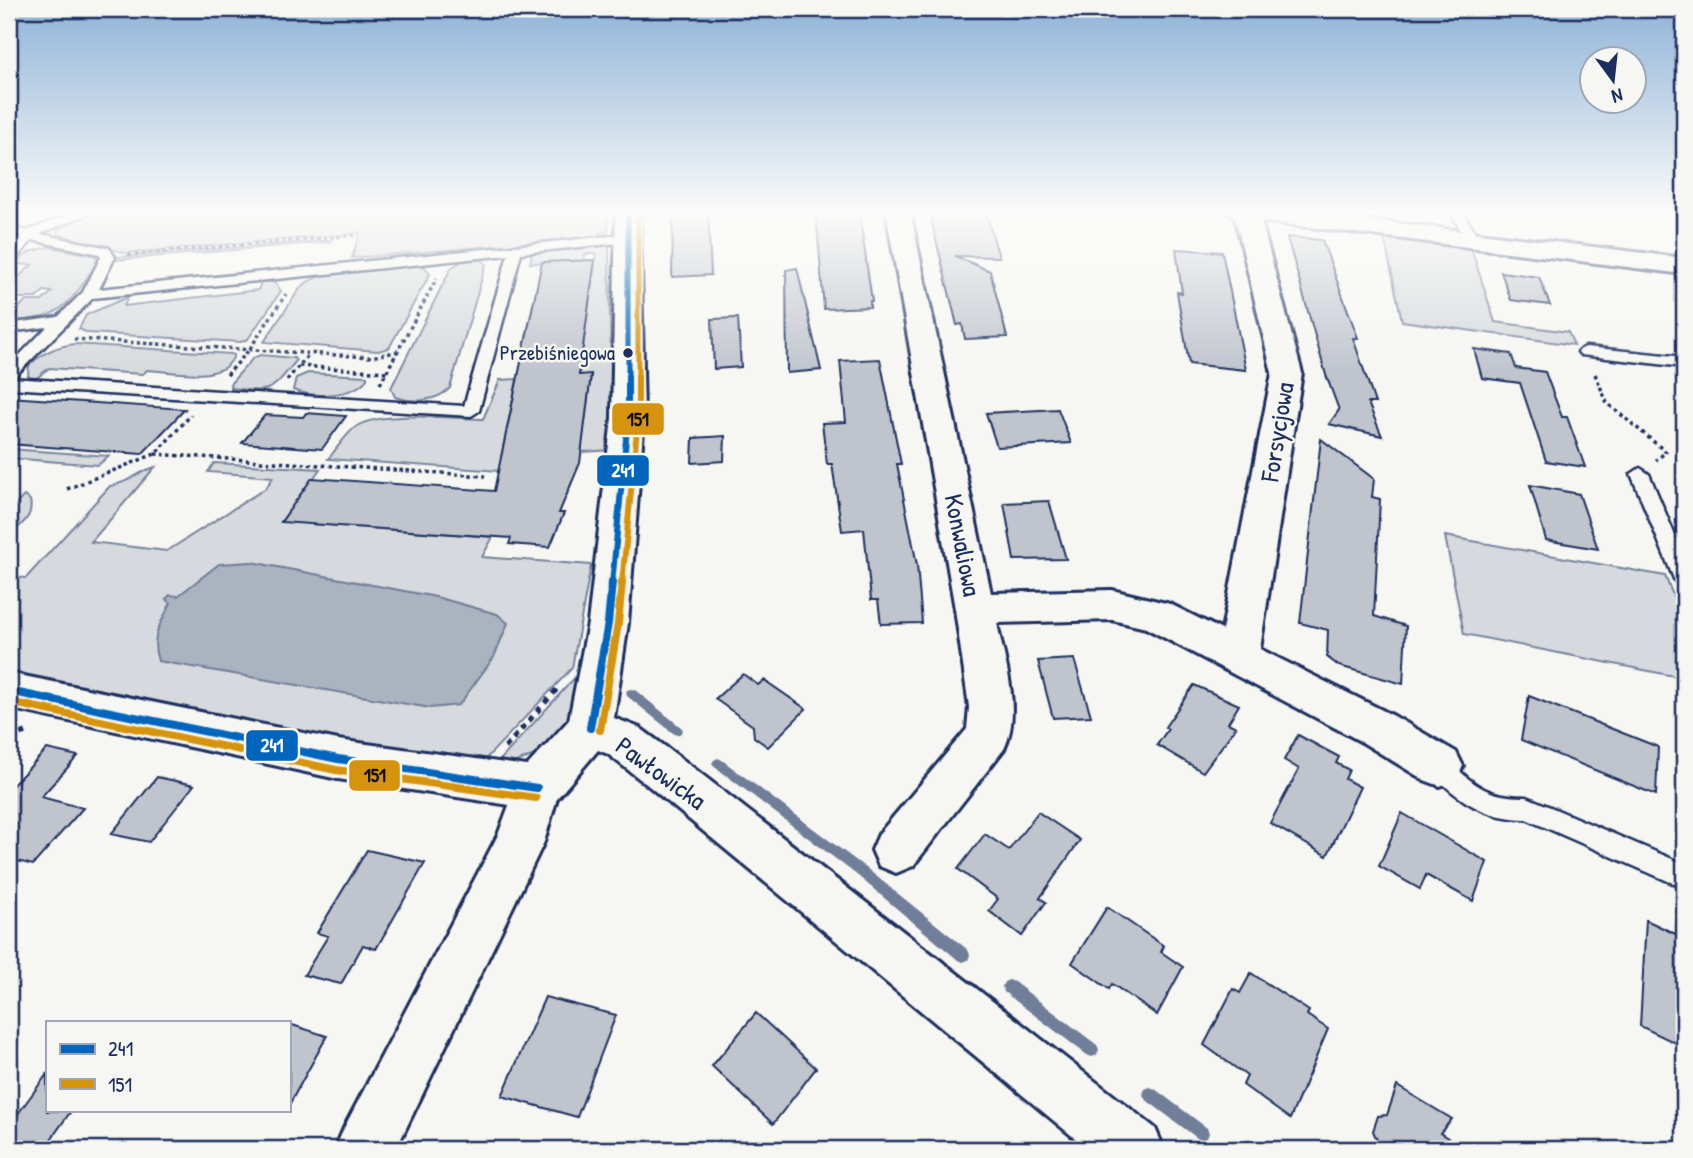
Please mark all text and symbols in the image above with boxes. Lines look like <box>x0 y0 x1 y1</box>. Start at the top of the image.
north arrow <box>1578 46 1648 116</box>
text: N <box>1609 83 1626 110</box>
place label: Przebiśniegowa <box>500 338 615 367</box>
marker: Przebiśniegowa <box>621 346 635 360</box>
street label: Forsycjowa <box>1251 380 1302 485</box>
line badge: 151 <box>611 402 665 436</box>
text: 151 <box>627 406 649 432</box>
line badge: 241 <box>596 454 650 487</box>
text: 241 <box>612 457 635 483</box>
street label: Konwaliowa <box>936 491 991 599</box>
street label: Pawłowicka <box>609 728 714 817</box>
line badge: 241 <box>245 729 299 762</box>
text: 241 <box>261 732 284 758</box>
line badge: 151 <box>348 759 401 792</box>
text: 151 <box>364 762 386 788</box>
legend <box>46 1021 290 1112</box>
text: 241 <box>108 1034 133 1063</box>
text: 151 <box>108 1070 132 1099</box>

